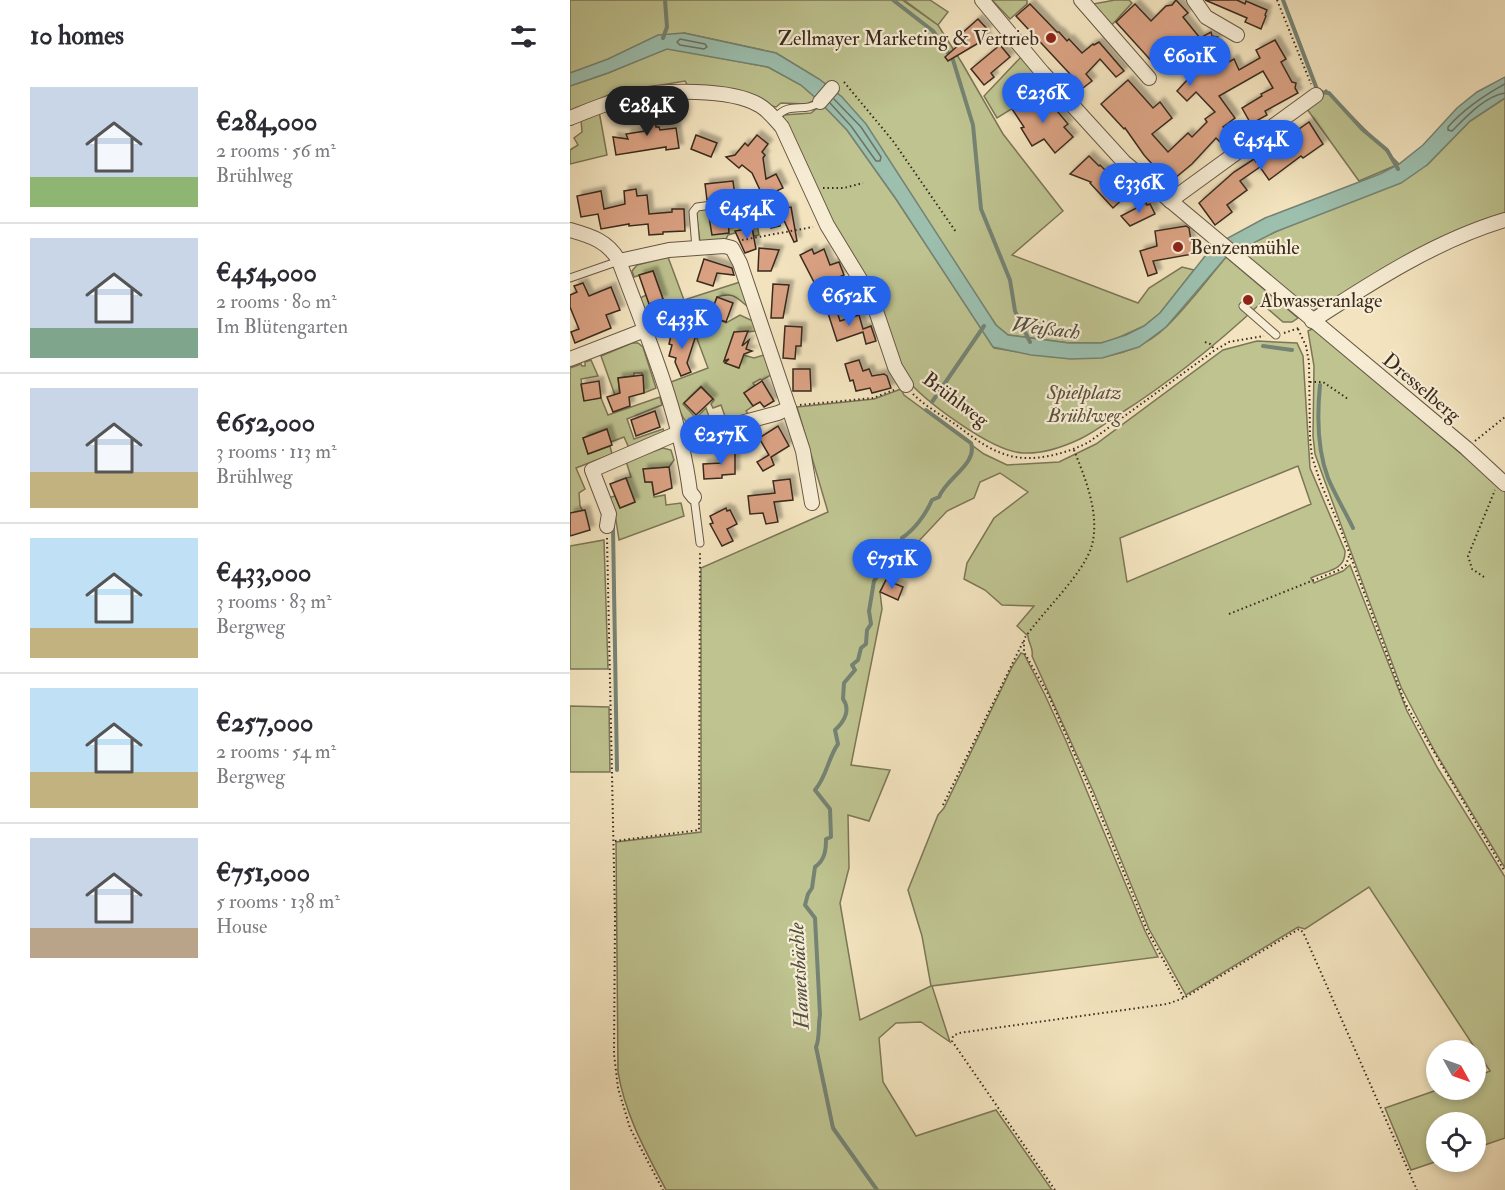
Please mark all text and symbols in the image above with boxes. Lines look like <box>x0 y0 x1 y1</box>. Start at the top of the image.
text: 10 homes <box>30 20 124 52</box>
icon: filters <box>507 20 540 53</box>
place label: Zellmayer Marketing & Vertrieb <box>778 26 1039 51</box>
marker: Zellmayer Marketing & Vertrieb <box>1044 31 1058 45</box>
pin: €601K <box>1148 36 1232 87</box>
text: €601K <box>1163 43 1217 68</box>
pin: €236K <box>1001 73 1085 124</box>
text: €236K <box>1016 80 1070 105</box>
pin: €284K <box>605 86 689 137</box>
text: €284K <box>619 93 675 118</box>
text: €284,000 <box>216 106 317 138</box>
icon: home <box>78 111 150 183</box>
pin: €454K <box>1219 120 1303 171</box>
text: €454K <box>1233 127 1289 152</box>
text: 2 rooms · 56 m² <box>216 138 336 163</box>
text: Brühlweg <box>216 163 293 188</box>
pin: €336K <box>1097 163 1181 214</box>
text: €336K <box>1113 170 1165 195</box>
pin: €454K <box>705 189 789 240</box>
text: €454K <box>719 196 775 221</box>
place label: Benzenmühle <box>1190 235 1300 260</box>
marker: Benzenmühle <box>1171 240 1185 254</box>
text: €454,000 <box>216 257 317 289</box>
icon: home <box>78 262 150 334</box>
pin: €652K <box>807 276 891 327</box>
text: €652K <box>822 283 876 308</box>
place label: Abwasseranlage <box>1259 288 1382 313</box>
text: 2 rooms · 80 m² <box>216 289 337 314</box>
marker: Abwasseranlage <box>1241 293 1255 307</box>
pin: €433K <box>640 299 724 350</box>
text: €433K <box>656 306 708 331</box>
water label: Weißach <box>1010 311 1082 346</box>
text: Im Blütengarten <box>216 314 348 339</box>
street label: Dresselberg <box>1377 347 1467 428</box>
street label: Brühlweg <box>918 366 995 433</box>
park label: Spielplatz Brühlweg <box>1046 380 1122 428</box>
text: €652,000 <box>216 407 315 439</box>
icon: home <box>78 412 150 484</box>
pin: €257K <box>679 415 763 466</box>
text: €257K <box>694 422 748 447</box>
text: 3 rooms · 113 m² <box>216 439 337 464</box>
text: Brühlweg <box>216 464 293 489</box>
pin: €751K <box>850 539 934 590</box>
text: €751K <box>867 546 917 571</box>
text: €433,000 <box>216 557 311 589</box>
icon: home <box>78 562 150 634</box>
text: 3 rooms · 83 m² <box>216 589 332 614</box>
text: Bergweg <box>216 614 285 639</box>
text: €257,000 <box>216 707 313 739</box>
icon: home <box>78 712 150 784</box>
text: 2 rooms · 54 m² <box>216 739 336 764</box>
text: Bergweg <box>216 764 285 789</box>
text: €751,000 <box>216 857 310 889</box>
icon: home <box>78 862 150 934</box>
text: 5 rooms · 138 m² <box>216 889 340 914</box>
text: House <box>216 914 267 939</box>
water label: Hametsbächle <box>783 921 816 1031</box>
north arrow <box>1426 1040 1486 1100</box>
map controls <box>1426 1040 1486 1172</box>
button: locate <box>1426 1112 1486 1172</box>

